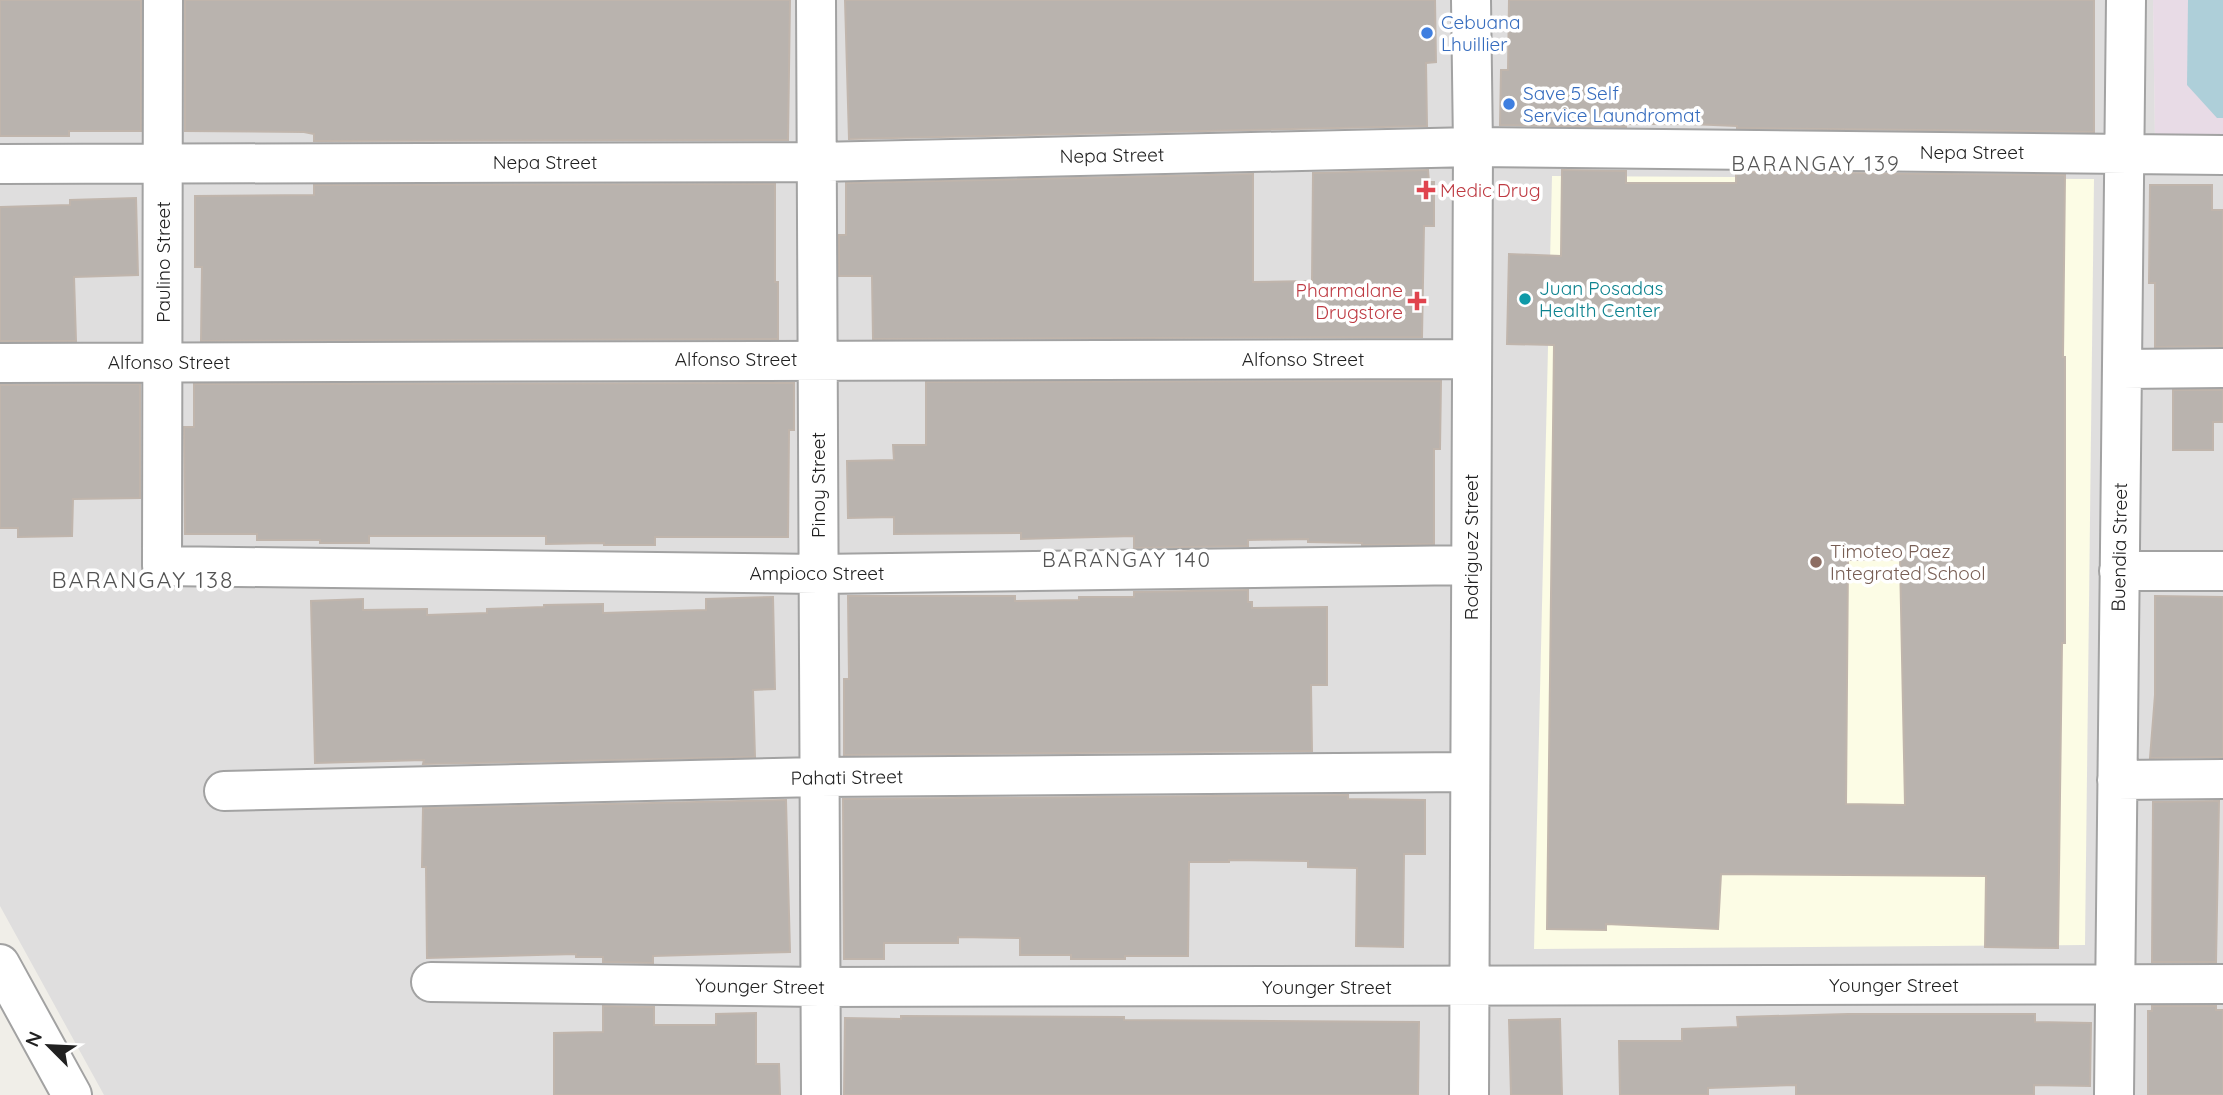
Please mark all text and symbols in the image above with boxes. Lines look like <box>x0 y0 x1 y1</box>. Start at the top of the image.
place label: Cebuana Lhuillier <box>1441 10 1520 56</box>
marker: Cebuana Lhuillier <box>1419 25 1435 41</box>
place label: Save 5 Self Service Laundromat <box>1523 81 1701 127</box>
marker: Save 5 Self Service Laundromat <box>1501 96 1517 112</box>
street label: Nepa Street <box>1920 140 2024 164</box>
street label: Nepa Street <box>1059 142 1165 168</box>
street label: Nepa Street <box>493 150 597 174</box>
district label: BARANGAY 139 <box>1731 150 1901 176</box>
place label: Medic Drug <box>1440 178 1541 202</box>
marker: Medic Drug <box>1418 182 1434 198</box>
street label: Paulino Street <box>151 201 175 323</box>
place label: Juan Posadas Health Center <box>1539 276 1664 322</box>
place label: Pharmalane Drugstore <box>1296 278 1403 324</box>
marker: Juan Posadas Health Center <box>1517 291 1533 307</box>
marker: Pharmalane Drugstore <box>1409 293 1425 309</box>
street label: Alfonso Street <box>675 347 797 371</box>
street label: Alfonso Street <box>1242 347 1364 371</box>
street label: Alfonso Street <box>108 350 230 374</box>
street label: Pinoy Street <box>806 432 830 538</box>
street label: Rodriguez Street <box>1459 474 1483 620</box>
street label: Buendia Street <box>2106 482 2132 612</box>
place label: Timoteo Paez Integrated School <box>1830 539 1986 585</box>
district label: BARANGAY 140 <box>1042 546 1212 572</box>
marker: Timoteo Paez Integrated School <box>1808 554 1824 570</box>
street label: Ampioco Street <box>749 561 885 585</box>
district label: BARANGAY 138 <box>52 565 234 594</box>
street label: Pahati Street <box>790 764 904 790</box>
street label: Younger Street <box>695 973 825 999</box>
street label: Younger Street <box>1829 973 1959 997</box>
street label: Younger Street <box>1262 975 1392 999</box>
north arrow <box>14 1011 84 1081</box>
text: N <box>20 1028 47 1050</box>

